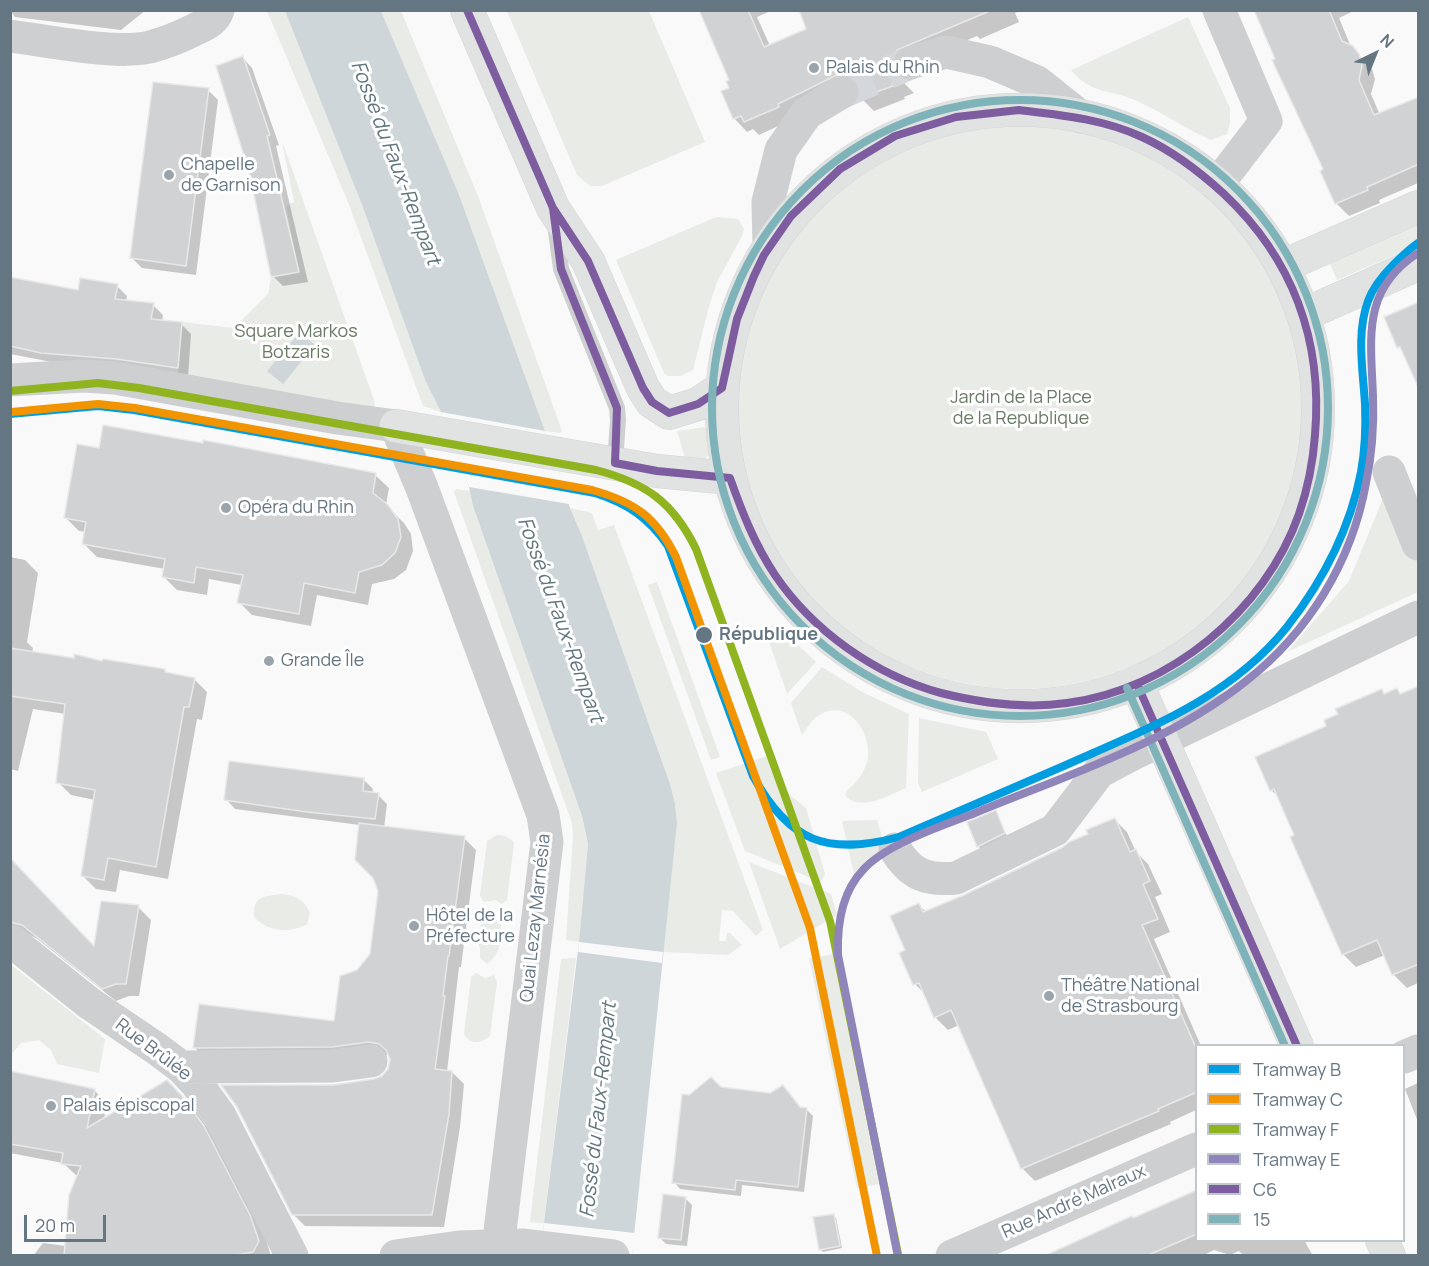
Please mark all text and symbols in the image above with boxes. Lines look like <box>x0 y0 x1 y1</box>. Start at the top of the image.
north arrow <box>1345 24 1405 84</box>
text: N <box>1376 29 1399 53</box>
place label: Palais du Rhin <box>826 57 940 79</box>
water label: Fossé du Faux-Rempart <box>345 58 445 268</box>
marker: Palais du Rhin <box>807 61 821 75</box>
place label: Chapelle de Garnison <box>181 154 281 196</box>
marker: Chapelle de Garnison <box>162 168 176 182</box>
park label: Square Markos Botzaris <box>234 321 358 364</box>
park label: Jardin de la Place de la Republique <box>950 387 1092 430</box>
place label: Opéra du Rhin <box>238 497 354 519</box>
marker: Opéra du Rhin <box>219 501 233 515</box>
water label: Fossé du Faux-Rempart <box>512 514 608 726</box>
place label: République <box>719 624 818 646</box>
marker: République <box>694 625 714 645</box>
place label: Grande Île <box>281 650 364 672</box>
marker: Grande Île <box>262 654 276 668</box>
street label: Quai Lezay Marnésia <box>516 833 556 1003</box>
place label: Hôtel de la Préfecture <box>426 905 515 948</box>
marker: Hôtel de la Préfecture <box>407 919 421 933</box>
place label: Théâtre National de Strasbourg <box>1061 975 1200 1018</box>
marker: Théâtre National de Strasbourg <box>1042 989 1056 1003</box>
water label: Fossé du Faux-Rempart <box>576 1001 622 1219</box>
street label: Rue Brûlée <box>111 1014 195 1086</box>
legend <box>1195 1044 1405 1242</box>
text: Tramway B <box>1253 1057 1341 1081</box>
text: Tramway C <box>1253 1087 1343 1111</box>
place label: Palais épiscopal <box>63 1095 195 1117</box>
marker: Palais épiscopal <box>44 1099 58 1113</box>
text: Tramway F <box>1253 1117 1339 1141</box>
text: Tramway E <box>1253 1147 1340 1171</box>
street label: Rue André Malraux <box>999 1161 1149 1243</box>
text: C6 <box>1253 1177 1277 1201</box>
scale bar <box>27 1203 110 1241</box>
text: 15 <box>1253 1207 1270 1231</box>
text: 20 m <box>35 1213 75 1237</box>

